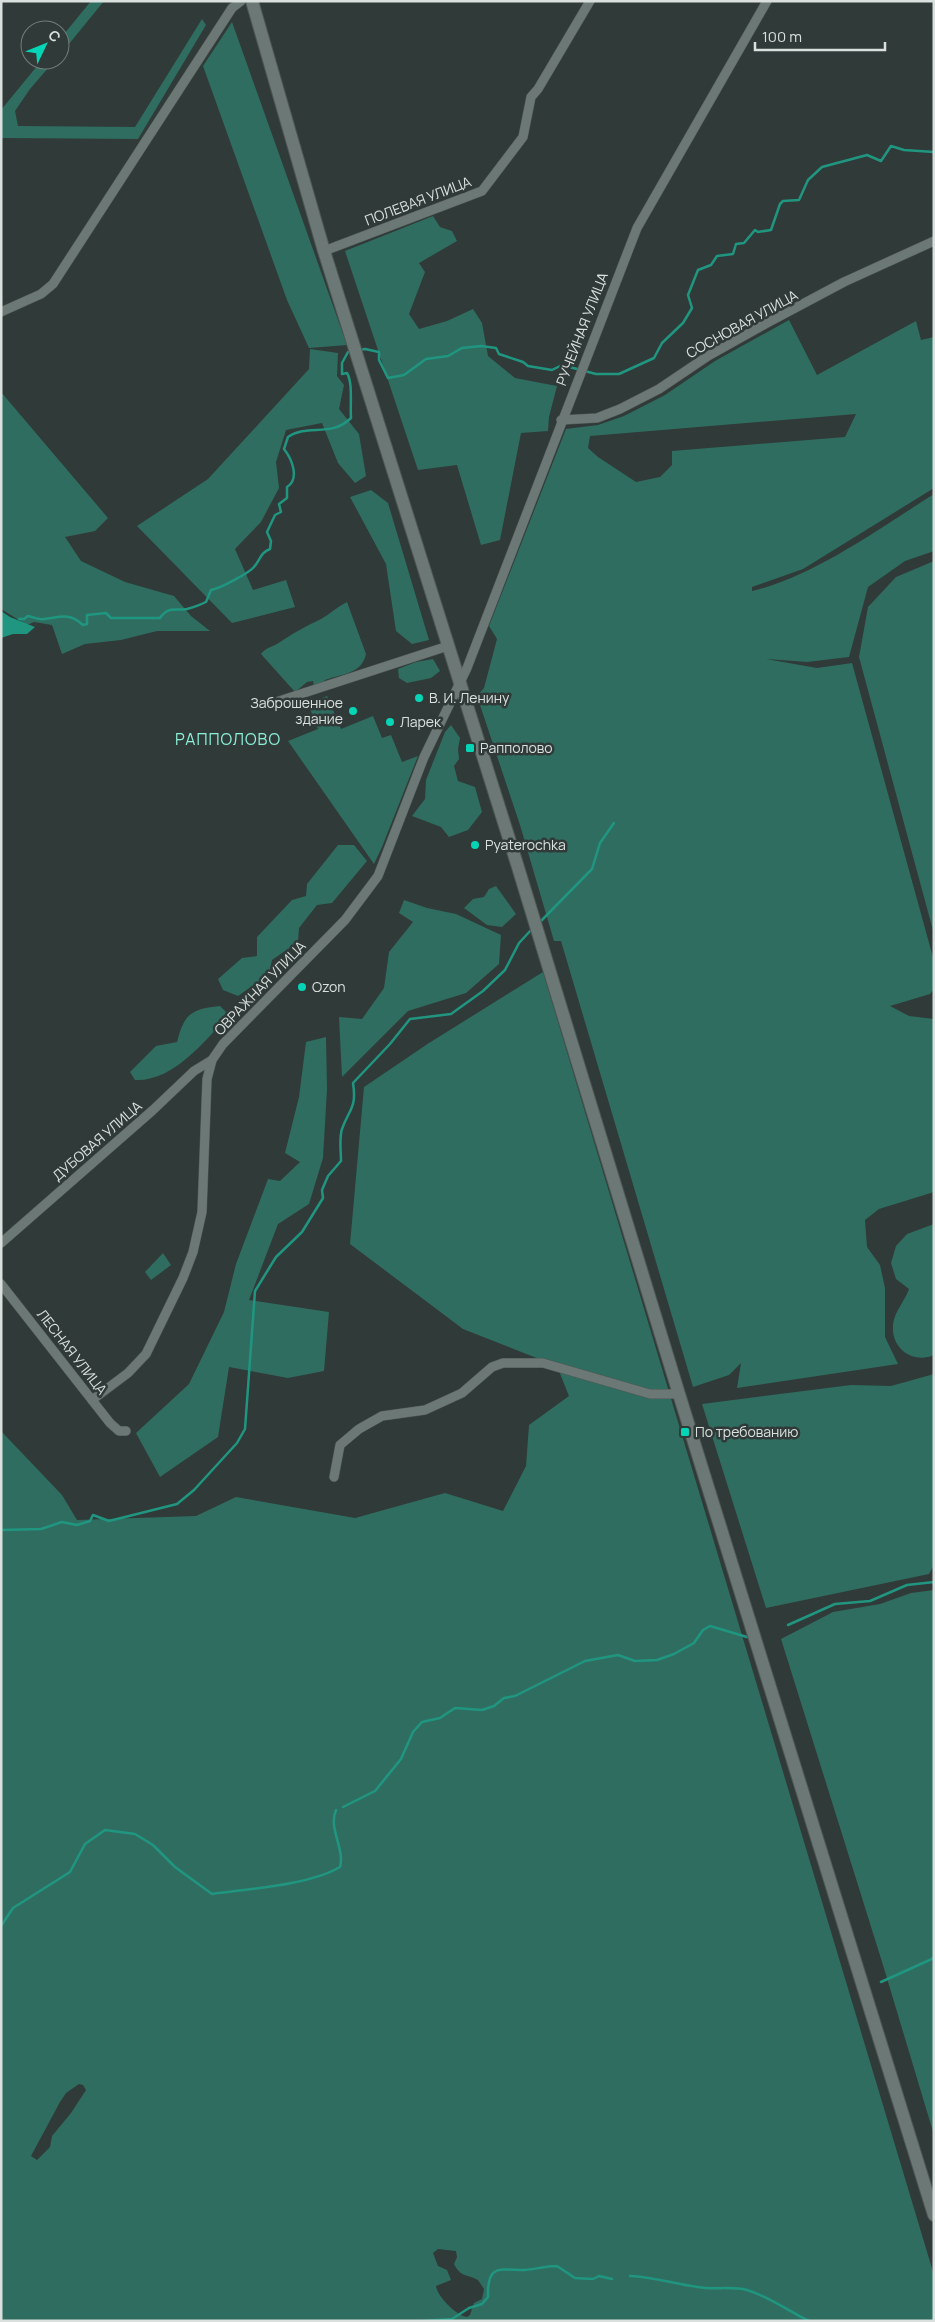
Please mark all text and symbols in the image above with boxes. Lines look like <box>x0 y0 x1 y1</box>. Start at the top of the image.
north arrow <box>20 20 70 70</box>
scale bar <box>755 20 885 52</box>
text: С <box>44 26 65 46</box>
text: 100 m <box>762 26 802 47</box>
street label: ПОЛЕВАЯ УЛИЦА <box>362 171 474 230</box>
street label: РУЧЕЙНАЯ УЛИЦА <box>551 269 612 388</box>
street label: СОСНОВАЯ УЛИЦА <box>682 285 801 362</box>
place label: В. И. Ленину <box>429 688 510 707</box>
marker: В. И. Ленину <box>413 692 425 704</box>
place label: Заброшенное здание <box>250 693 343 728</box>
marker: Заброшенное здание <box>347 705 359 717</box>
place label: Ларек <box>400 712 442 731</box>
marker: Ларек <box>384 716 396 728</box>
district label: РАППОЛОВО <box>175 728 281 750</box>
place label: Рапполово <box>480 738 553 757</box>
marker: Рапполово <box>464 742 476 754</box>
place label: Pyaterochka <box>485 835 566 854</box>
marker: Pyaterochka <box>469 839 481 851</box>
street label: ОВРАЖНАЯ УЛИЦА <box>210 936 310 1039</box>
place label: Ozon <box>312 977 346 996</box>
marker: Ozon <box>296 981 308 993</box>
street label: ДУБОВАЯ УЛИЦА <box>48 1096 146 1185</box>
street label: ЛЕСНАЯ УЛИЦА <box>33 1305 112 1398</box>
place label: По требованию <box>695 1422 798 1441</box>
marker: По требованию <box>679 1426 691 1438</box>

